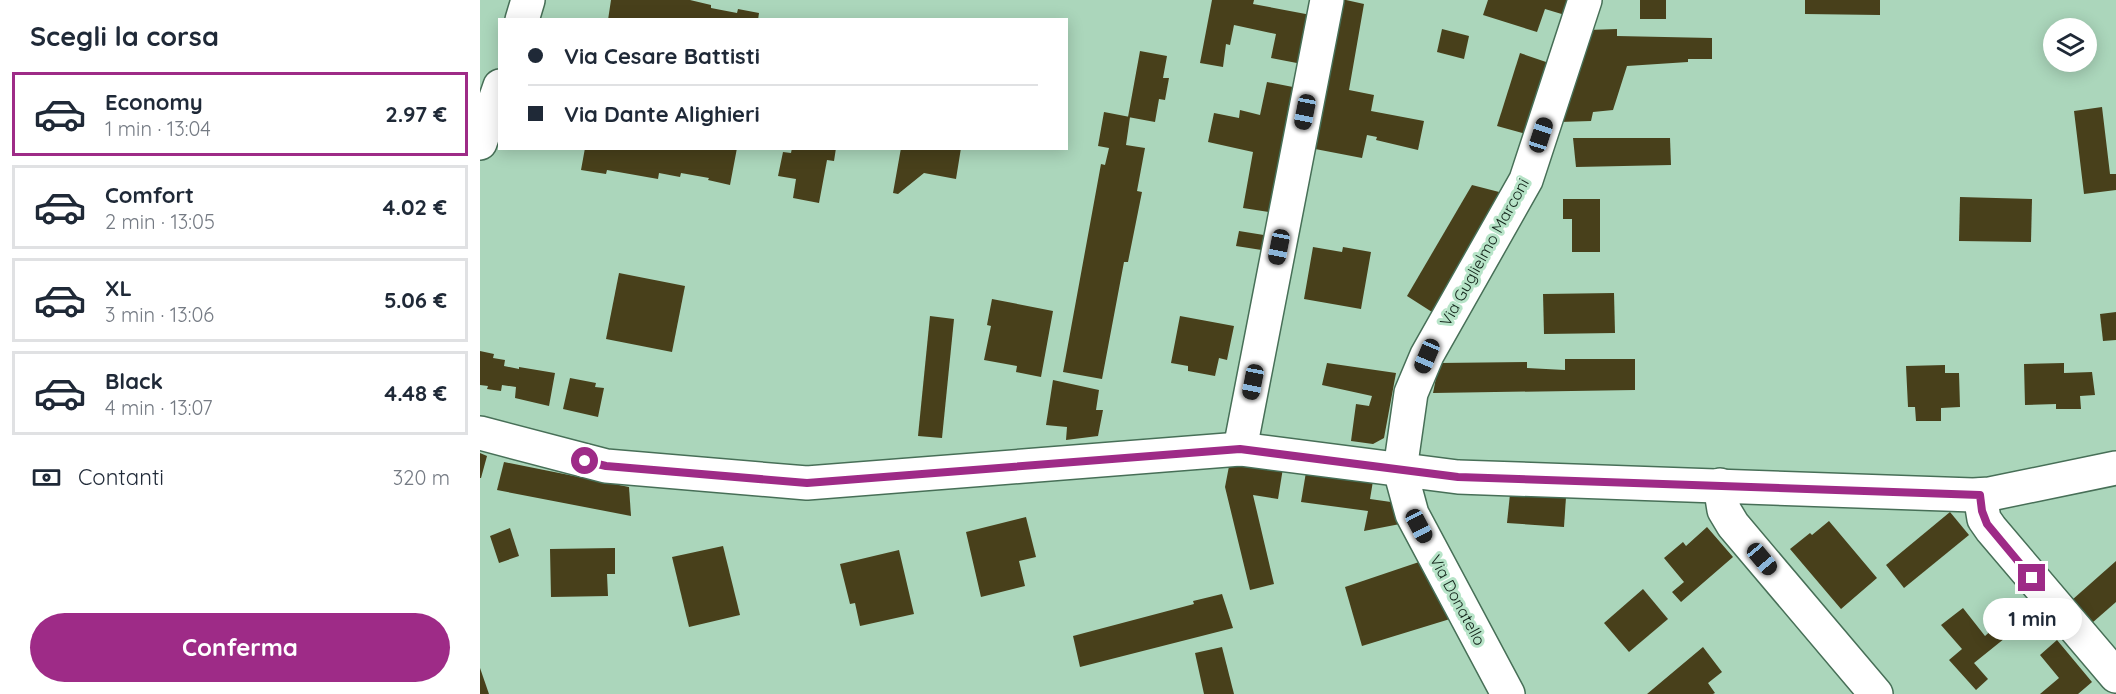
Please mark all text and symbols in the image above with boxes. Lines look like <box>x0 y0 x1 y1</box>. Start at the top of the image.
map controls <box>2043 18 2097 72</box>
button: layers <box>2043 18 2097 72</box>
text: Scegli la corsa <box>30 19 219 53</box>
text: Via Cesare Battisti <box>564 42 760 70</box>
icon: car <box>33 87 87 141</box>
text: Economy <box>105 88 203 116</box>
car <box>1293 93 1317 131</box>
text: 2.97 € <box>385 100 447 128</box>
text: Via Dante Alighieri <box>564 100 760 128</box>
car <box>1527 115 1555 155</box>
text: 1 min · 13:04 <box>105 116 211 141</box>
street label: Via Guglielmo Marconi <box>1435 175 1533 329</box>
icon: car <box>33 180 87 234</box>
text: Comfort <box>105 181 194 209</box>
text: 4.02 € <box>383 193 447 221</box>
text: 2 min · 13:05 <box>105 209 215 234</box>
car <box>1267 228 1291 266</box>
icon: car <box>33 273 87 327</box>
text: XL <box>105 274 132 302</box>
text: 5.06 € <box>384 286 447 314</box>
text: 3 min · 13:06 <box>105 302 214 327</box>
car <box>1412 336 1442 376</box>
car <box>1241 363 1265 401</box>
icon: car <box>33 366 87 420</box>
text: Black <box>105 367 163 395</box>
text: 4.48 € <box>384 379 447 407</box>
text: 4 min · 13:07 <box>105 395 213 420</box>
route start <box>571 447 598 474</box>
icon: cash <box>30 461 63 494</box>
text: Contanti <box>78 463 164 491</box>
text: 320 m <box>393 465 450 490</box>
car <box>1403 506 1435 546</box>
car <box>1744 539 1780 579</box>
street label: Via Donatello <box>1426 551 1490 649</box>
route end <box>2018 564 2045 591</box>
callout: 1 min <box>1982 599 2082 641</box>
text: 1 min <box>2008 606 2057 631</box>
button: Conferma <box>30 613 450 682</box>

